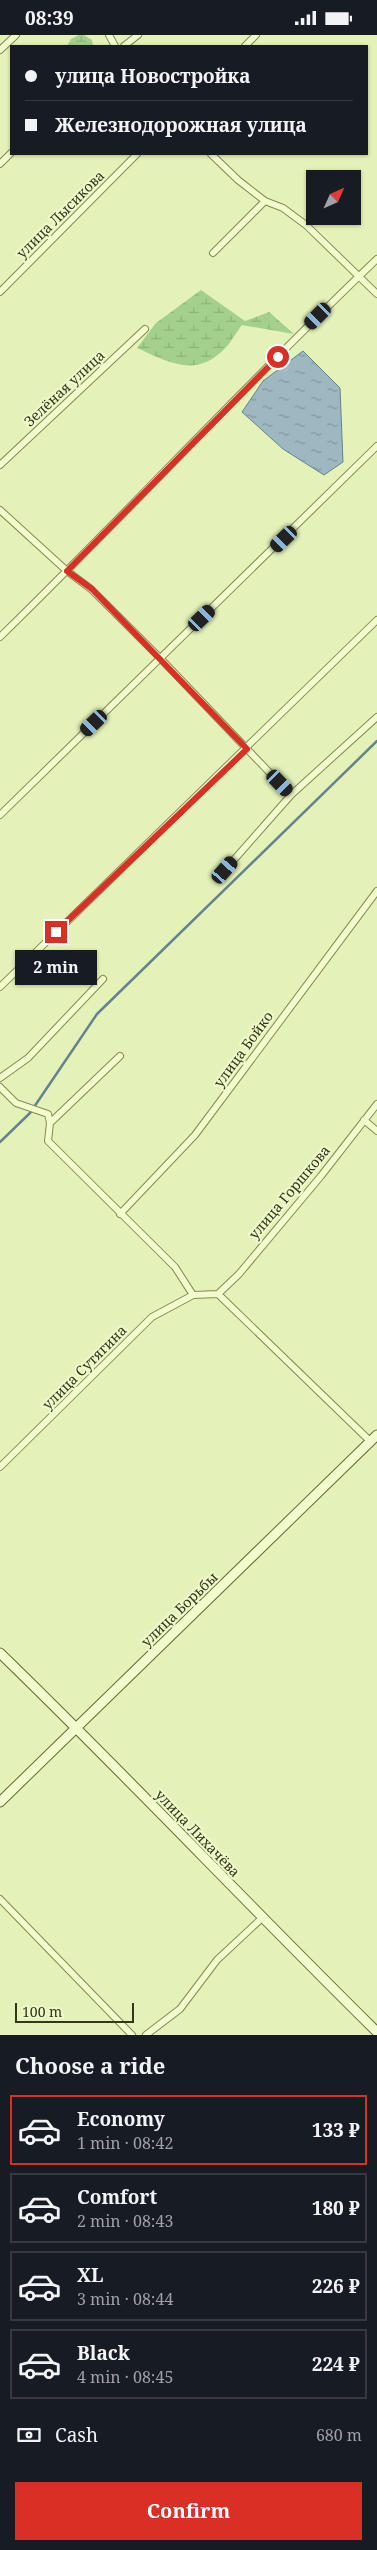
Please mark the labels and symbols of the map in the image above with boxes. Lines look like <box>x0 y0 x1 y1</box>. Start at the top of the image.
street label: улица Лысикова <box>12 166 108 262</box>
north arrow <box>306 170 361 225</box>
car <box>302 300 333 332</box>
street label: Зелёная улица <box>19 346 109 430</box>
route start <box>267 346 289 368</box>
car <box>267 523 300 555</box>
car <box>185 602 218 634</box>
car <box>77 707 110 739</box>
car <box>264 767 295 799</box>
car <box>209 854 240 886</box>
route end <box>45 921 67 943</box>
callout: 2 min <box>15 949 97 985</box>
street label: улица Бойко <box>209 1007 277 1091</box>
street label: улица Горшкова <box>244 1141 334 1243</box>
street label: улица Сутягина <box>38 1321 130 1413</box>
street label: улица Борьбы <box>136 1567 222 1651</box>
street label: улица Лихачёва <box>151 1785 245 1881</box>
scale bar <box>15 2000 134 2023</box>

